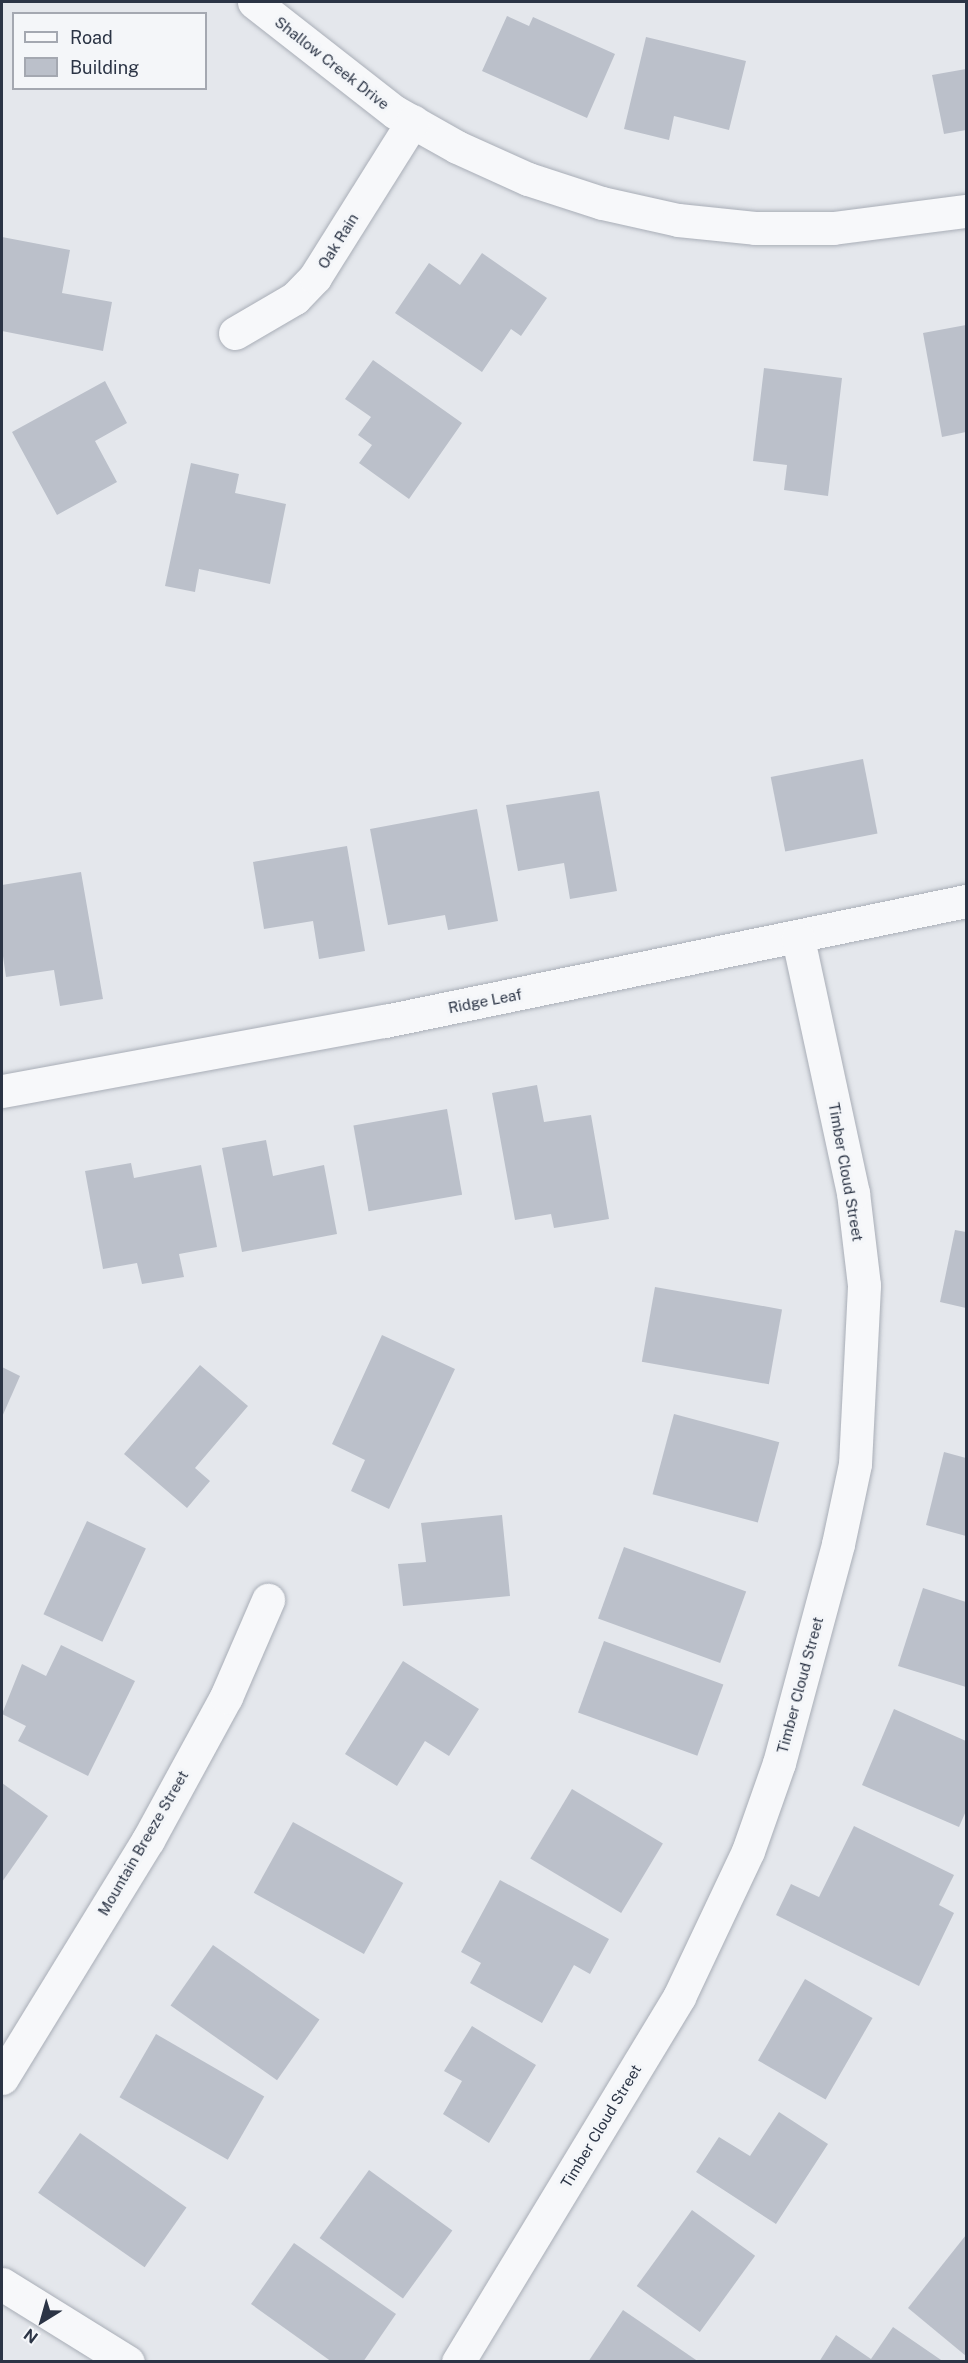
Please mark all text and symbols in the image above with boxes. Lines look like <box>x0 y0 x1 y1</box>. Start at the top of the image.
legend <box>12 12 207 90</box>
street label: Shallow Creek Drive <box>271 13 393 113</box>
text: Road <box>70 27 113 48</box>
text: Building <box>70 57 139 78</box>
street label: Oak Rain <box>314 210 362 272</box>
street label: Ridge Leaf <box>447 985 523 1017</box>
street label: Timber Cloud Street <box>825 1101 867 1243</box>
street label: Timber Cloud Street <box>773 1615 827 1755</box>
street label: Mountain Breeze Street <box>94 1767 192 1919</box>
street label: Timber Cloud Street <box>557 2061 645 2191</box>
north arrow <box>12 2291 72 2351</box>
text: N <box>20 2324 42 2347</box>

